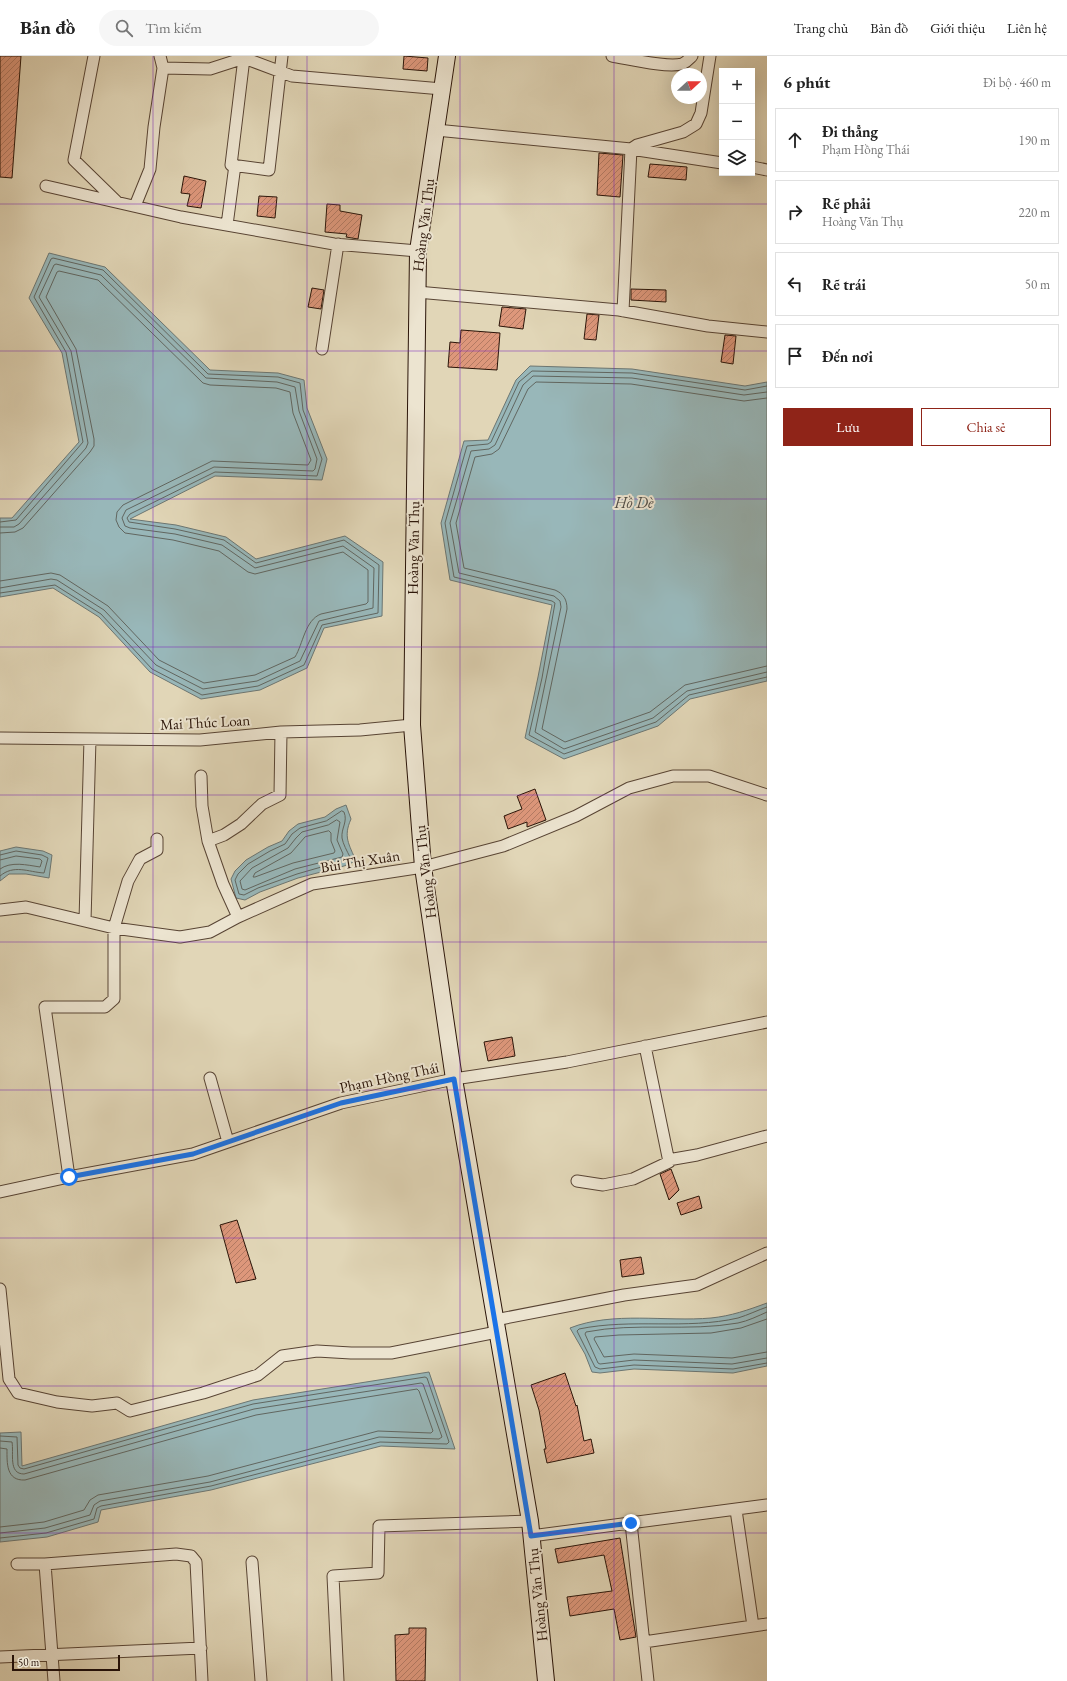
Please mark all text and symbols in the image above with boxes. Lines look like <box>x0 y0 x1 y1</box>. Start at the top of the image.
search box <box>99 10 379 46</box>
text: Bản đồ <box>20 15 75 40</box>
icon: search <box>113 17 135 39</box>
text: Tìm kiếm <box>145 18 202 37</box>
text: Trang chủ <box>793 19 848 37</box>
text: Bản đồ <box>870 19 908 37</box>
text: Giới thiệu <box>930 19 985 37</box>
text: Liên hệ <box>1007 19 1047 37</box>
north arrow <box>671 68 707 104</box>
map controls <box>719 68 755 176</box>
button: + <box>719 68 755 104</box>
text: 6 phút <box>783 71 830 93</box>
text: Đi bộ · 460 m <box>983 74 1051 91</box>
button: − <box>719 104 755 140</box>
text: Đi thẳng <box>822 122 878 141</box>
icon: ahead <box>784 129 806 151</box>
text: 190 m <box>1019 132 1050 149</box>
button: layers <box>719 140 755 176</box>
text: Phạm Hồng Thái <box>822 141 910 158</box>
street label: Hoàng Văn Thụ <box>408 177 438 273</box>
text: Rẽ phải <box>822 194 871 213</box>
icon: right <box>784 201 806 223</box>
text: 220 m <box>1019 204 1050 221</box>
text: Hoàng Văn Thụ <box>822 213 903 230</box>
icon: left <box>784 273 806 295</box>
text: Rẽ trái <box>822 275 866 294</box>
text: 50 m <box>1025 276 1050 293</box>
icon: arrive <box>784 345 806 367</box>
text: Đến nơi <box>822 347 873 366</box>
button: Lưu <box>783 408 913 446</box>
button: Chia sẻ <box>921 408 1051 446</box>
water label: Hồ Dè <box>614 492 654 513</box>
street label: Hoàng Văn Thụ <box>403 501 423 595</box>
street label: Mai Thúc Loan <box>159 710 251 734</box>
street label: Hoàng Văn Thụ <box>410 824 440 920</box>
street label: Bùi Thị Xuân <box>319 845 401 877</box>
street label: Phạm Hồng Thái <box>338 1057 441 1097</box>
route start <box>60 1168 78 1186</box>
route end <box>622 1514 640 1532</box>
street label: Hoàng Văn Thụ <box>523 1547 551 1643</box>
scale bar <box>12 1653 120 1672</box>
text: 50 m <box>18 1655 39 1669</box>

